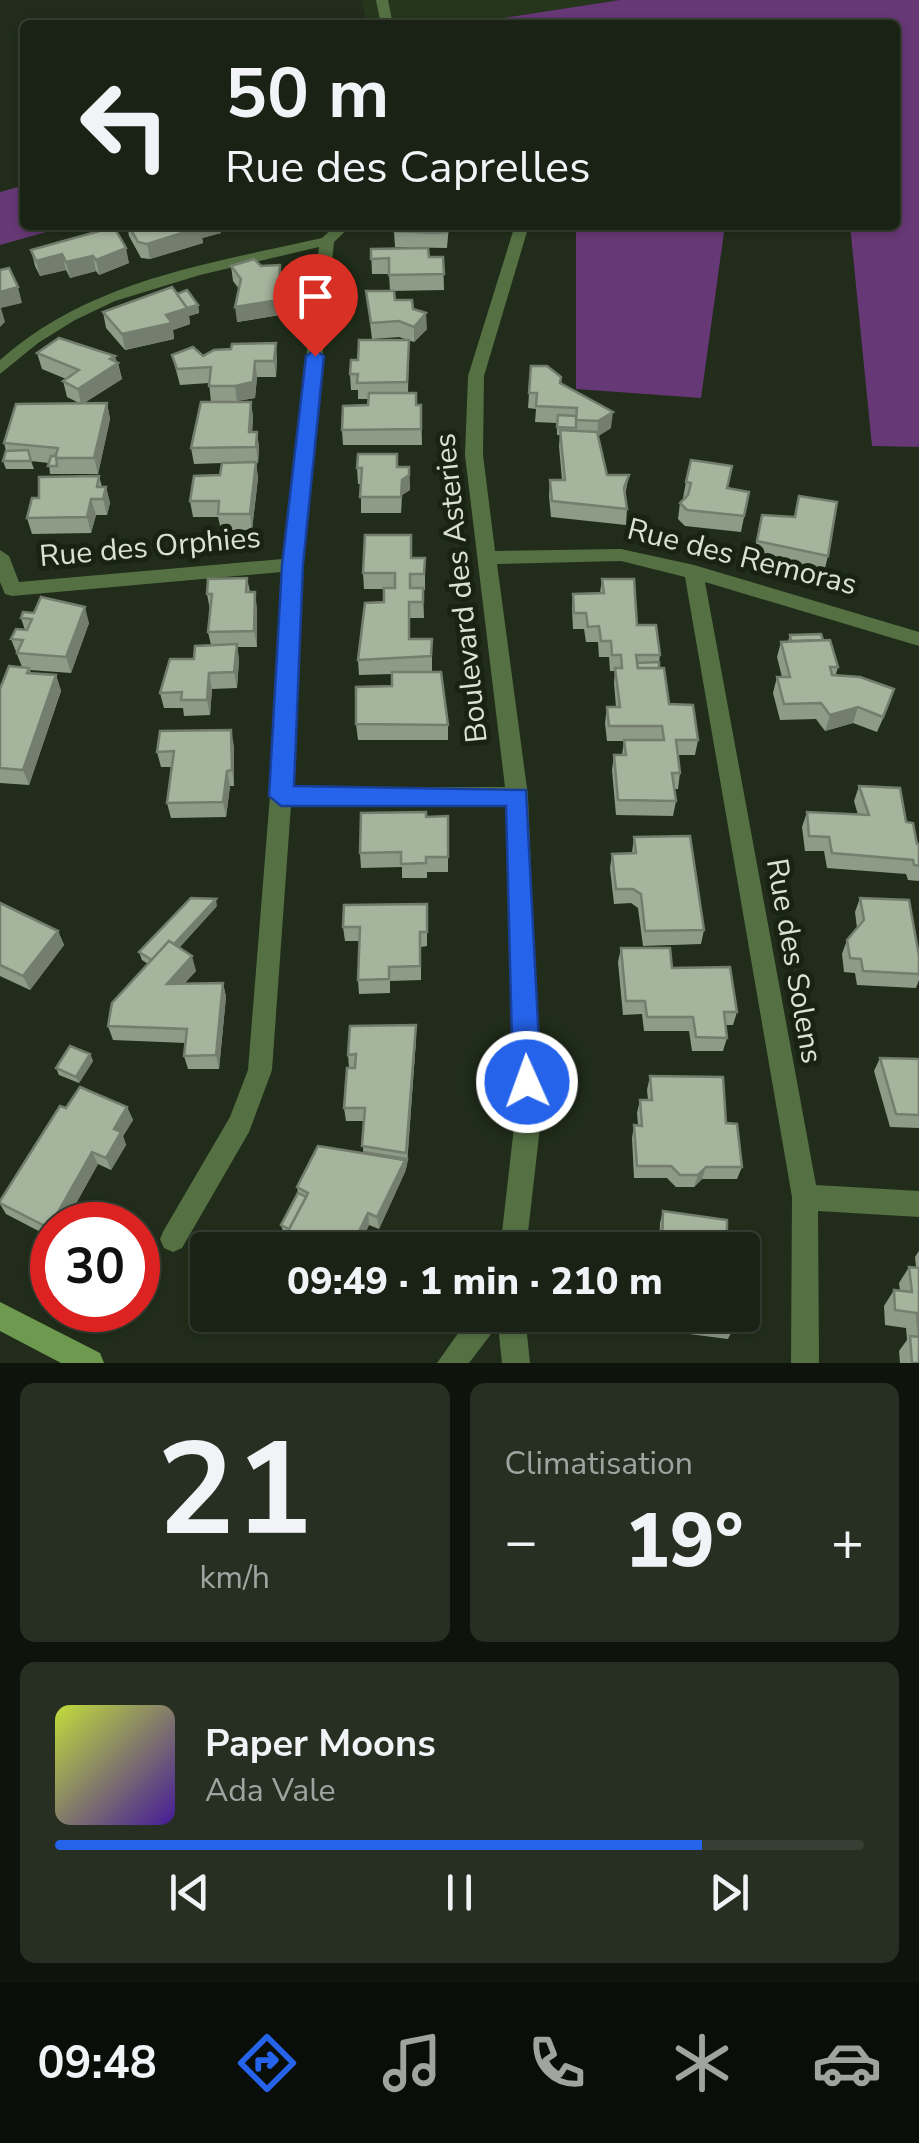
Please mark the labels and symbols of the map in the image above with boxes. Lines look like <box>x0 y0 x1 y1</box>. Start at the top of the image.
pin <box>273 254 358 357</box>
street label: Boulevard des Asteries <box>424 431 498 745</box>
street label: Rue des Remoras <box>623 509 861 605</box>
street label: Rue des Orphies <box>38 517 262 577</box>
street label: Rue des Solens <box>756 855 832 1067</box>
position arrow <box>475 1030 579 1134</box>
speed limit sign: 30 <box>30 1202 160 1332</box>

